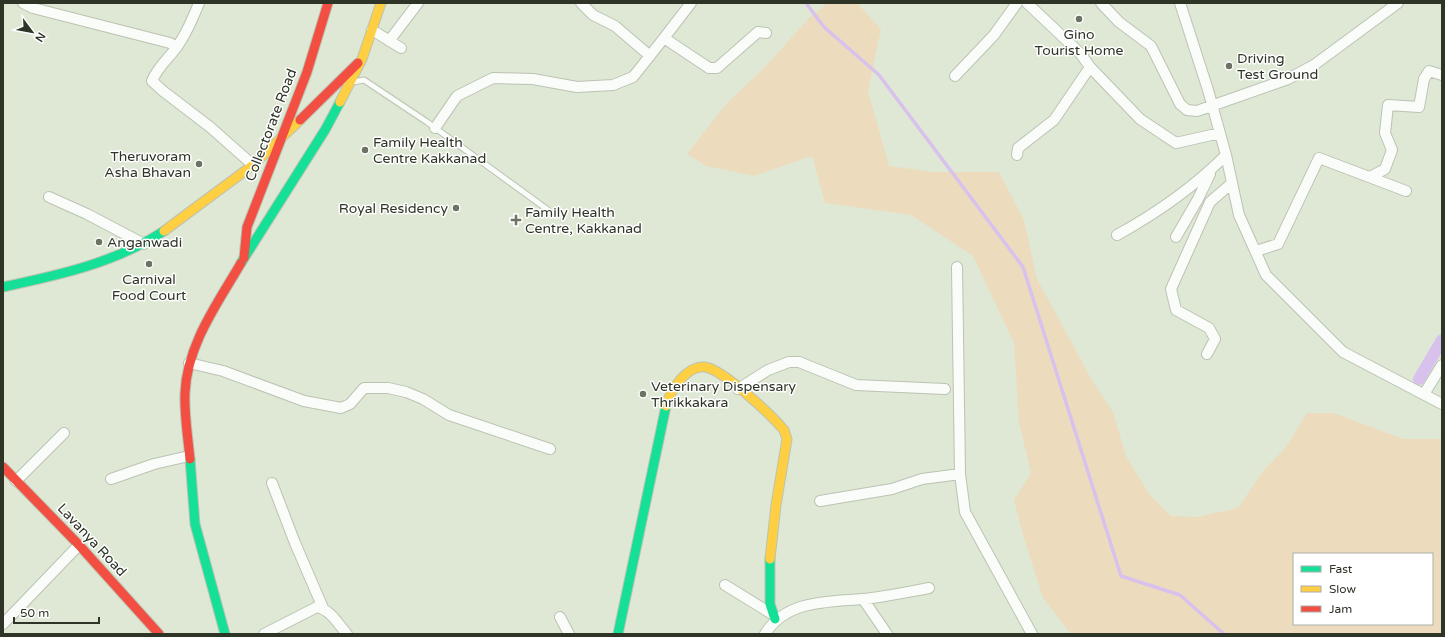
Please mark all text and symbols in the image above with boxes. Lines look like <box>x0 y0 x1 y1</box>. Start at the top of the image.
north arrow <box>12 12 52 52</box>
marker: Gino Tourist Home <box>1074 14 1084 24</box>
place label: Gino Tourist Home <box>1035 26 1123 59</box>
text: N <box>32 30 48 44</box>
place label: Driving Test Ground <box>1237 50 1318 83</box>
marker: Driving Test Ground <box>1224 61 1234 71</box>
street label: Collectorate Road <box>242 66 300 184</box>
place label: Family Health Centre Kakkanad <box>373 134 486 167</box>
marker: Family Health Centre Kakkanad <box>360 145 370 155</box>
place label: Theruvoram Asha Bhavan <box>104 148 191 181</box>
marker: Theruvoram Asha Bhavan <box>194 159 204 169</box>
place label: Royal Residency <box>339 200 448 217</box>
marker: Royal Residency <box>451 203 461 213</box>
place label: Family Health Centre, Kakkanad <box>525 204 642 237</box>
marker: Family Health Centre, Kakkanad <box>510 214 522 226</box>
place label: Anganwadi <box>107 234 182 251</box>
marker: Anganwadi <box>94 237 104 247</box>
marker: Carnival Food Court <box>144 259 154 269</box>
place label: Carnival Food Court <box>112 271 187 304</box>
place label: Veterinary Dispensary Thrikkakara <box>651 378 797 411</box>
marker: Veterinary Dispensary Thrikkakara <box>638 389 648 399</box>
street label: Lavanya Road <box>54 500 130 580</box>
legend <box>1293 553 1433 625</box>
text: Fast <box>1329 562 1353 576</box>
text: Slow <box>1329 582 1356 596</box>
scale bar <box>14 599 99 625</box>
text: Jam <box>1329 602 1352 616</box>
text: 50 m <box>20 606 49 620</box>

